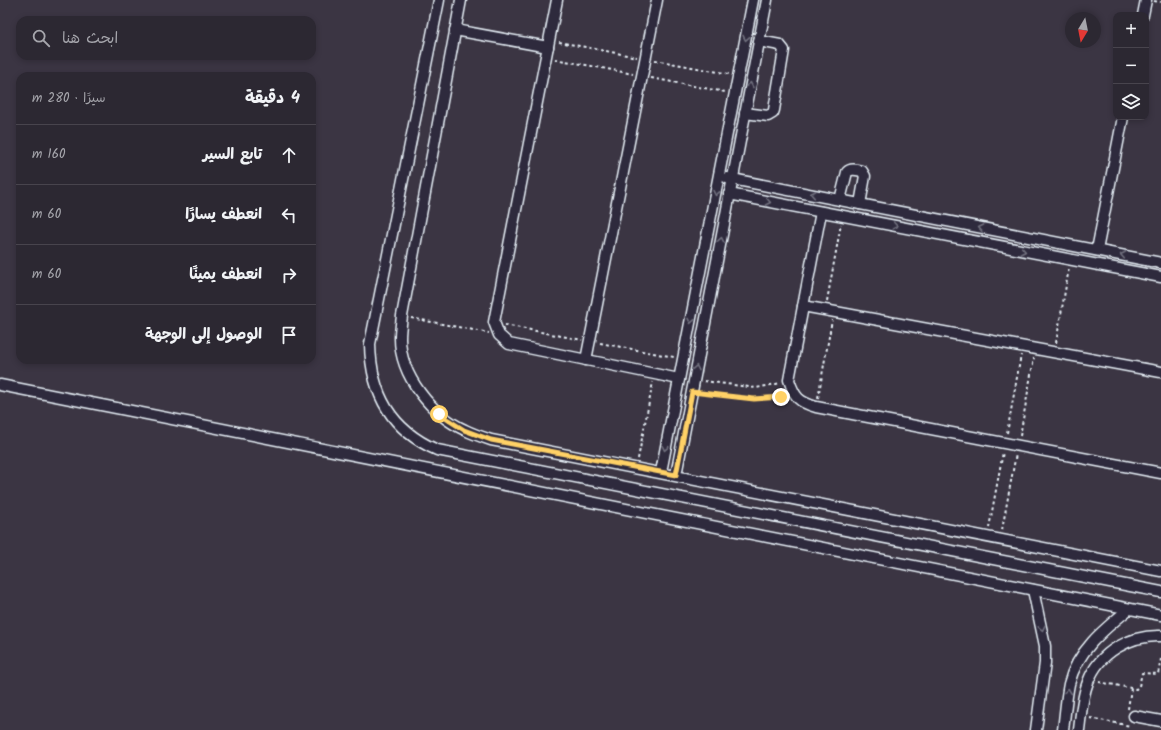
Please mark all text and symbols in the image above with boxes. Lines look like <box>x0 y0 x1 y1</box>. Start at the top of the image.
north arrow <box>1065 12 1101 48</box>
map controls <box>1113 12 1149 120</box>
button: + <box>1113 12 1149 48</box>
search box <box>16 16 316 60</box>
icon: search <box>30 27 52 49</box>
text: ابحث هنا <box>62 27 118 51</box>
one-way arrow <box>742 35 750 41</box>
button: − <box>1113 48 1149 84</box>
one-way arrow <box>746 82 754 88</box>
button: layers <box>1113 84 1149 120</box>
text: 4 دقيقة <box>245 85 300 112</box>
text: سيرًا · 280 m <box>32 88 106 109</box>
text: تابع السير <box>203 143 262 167</box>
text: 160 m <box>32 144 65 165</box>
icon: ahead <box>278 144 300 166</box>
one-way arrow <box>712 190 721 197</box>
one-way arrow <box>810 191 816 199</box>
one-way arrow <box>765 197 771 205</box>
text: انعطف يسارًا <box>185 203 262 227</box>
text: 60 m <box>32 204 61 225</box>
icon: left <box>278 204 300 226</box>
one-way arrow <box>892 221 899 230</box>
one-way arrow <box>978 224 985 232</box>
one-way arrow <box>716 237 724 244</box>
one-way arrow <box>1020 246 1026 254</box>
one-way arrow <box>1120 252 1126 260</box>
text: انعطف يمينًا <box>189 263 262 287</box>
text: 60 m <box>32 264 61 285</box>
icon: right <box>278 264 300 286</box>
one-way arrow <box>687 318 695 324</box>
text: الوصول إلى الوجهة <box>145 323 262 347</box>
icon: arrive <box>278 324 300 346</box>
one-way arrow <box>692 365 700 371</box>
route end <box>772 388 790 406</box>
route start <box>430 405 448 423</box>
one-way arrow <box>662 445 670 452</box>
one-way arrow <box>1037 625 1046 631</box>
one-way arrow <box>1063 688 1072 694</box>

